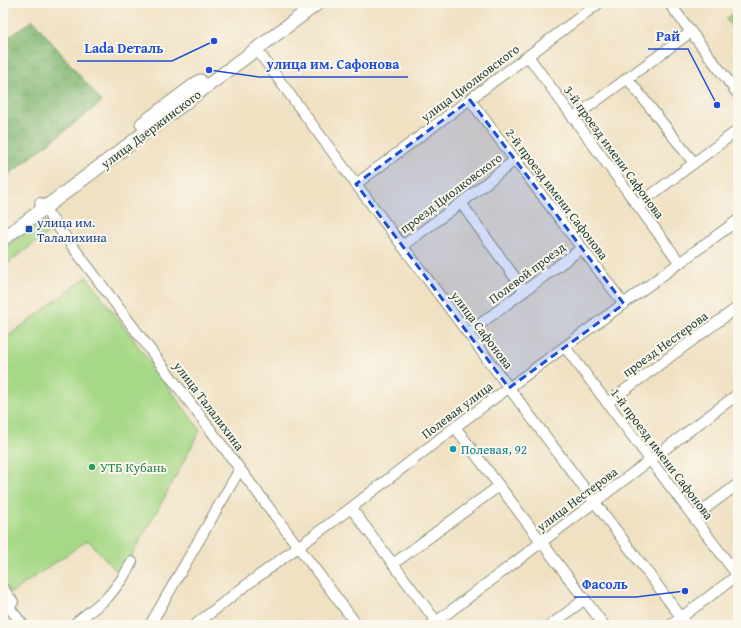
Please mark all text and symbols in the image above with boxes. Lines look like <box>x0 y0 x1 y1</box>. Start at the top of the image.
callout: Рай <box>648 23 688 49</box>
text: Рай <box>656 26 680 46</box>
callout: Lada Dеталь <box>77 35 172 61</box>
text: Lada Dеталь <box>85 38 163 58</box>
street label: улица Циолковского <box>416 39 524 127</box>
callout: улица им. Сафонова <box>259 51 408 77</box>
text: улица им. Сафонова <box>266 54 400 74</box>
street label: 3-й проезд имени Сафонова <box>559 81 669 223</box>
street label: улица Дзержинского <box>96 85 205 174</box>
street label: 2-й проезд имени Сафонова <box>501 124 613 264</box>
street label: проезд Циолковского <box>396 148 506 238</box>
place label: улица им. Талалихина <box>36 213 108 247</box>
marker: улица им. Талалихина <box>24 224 34 234</box>
street label: Полевой проезд <box>485 238 569 308</box>
street label: улица Сафонова <box>446 286 518 374</box>
street label: проезд Нестерова <box>618 306 712 382</box>
street label: улица Талалихина <box>168 356 249 455</box>
street label: Полевая улица <box>417 376 497 443</box>
street label: 1-й проезд имени Сафонова <box>606 384 718 524</box>
place label: Полевая, 92 <box>461 440 527 459</box>
marker: Полевая, 92 <box>448 444 458 454</box>
place label: УТБ Кубань <box>100 458 167 477</box>
marker: УТБ Кубань <box>87 462 97 472</box>
street label: улица Нестерова <box>532 462 622 536</box>
callout: Фасоль <box>574 571 636 597</box>
text: Фасоль <box>582 574 628 594</box>

